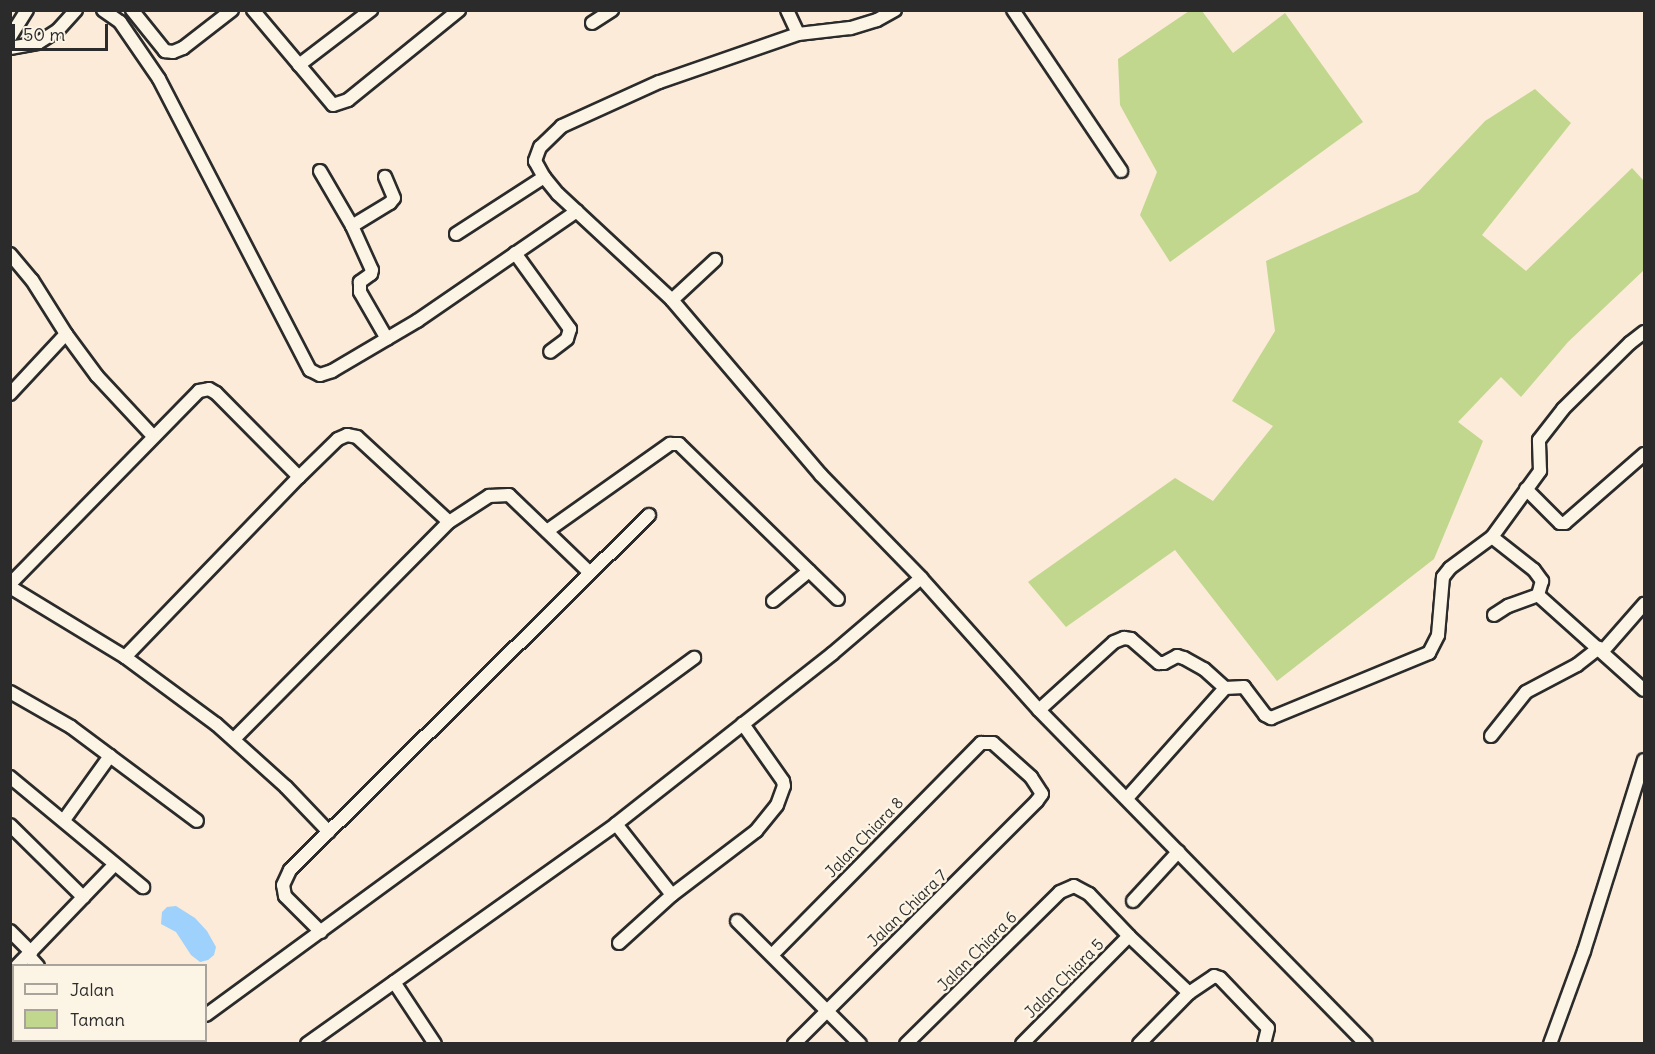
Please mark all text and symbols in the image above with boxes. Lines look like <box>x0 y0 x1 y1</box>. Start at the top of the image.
scale bar <box>15 12 111 50</box>
text: 50 m <box>23 23 65 46</box>
street label: Jalan Chiara 8 <box>821 793 907 881</box>
street label: Jalan Chiara 7 <box>863 865 951 951</box>
street label: Jalan Chiara 6 <box>933 907 1021 995</box>
street label: Jalan Chiara 5 <box>1020 934 1108 1022</box>
legend <box>12 964 207 1042</box>
text: Jalan <box>70 978 114 1001</box>
text: Taman <box>70 1008 125 1031</box>

